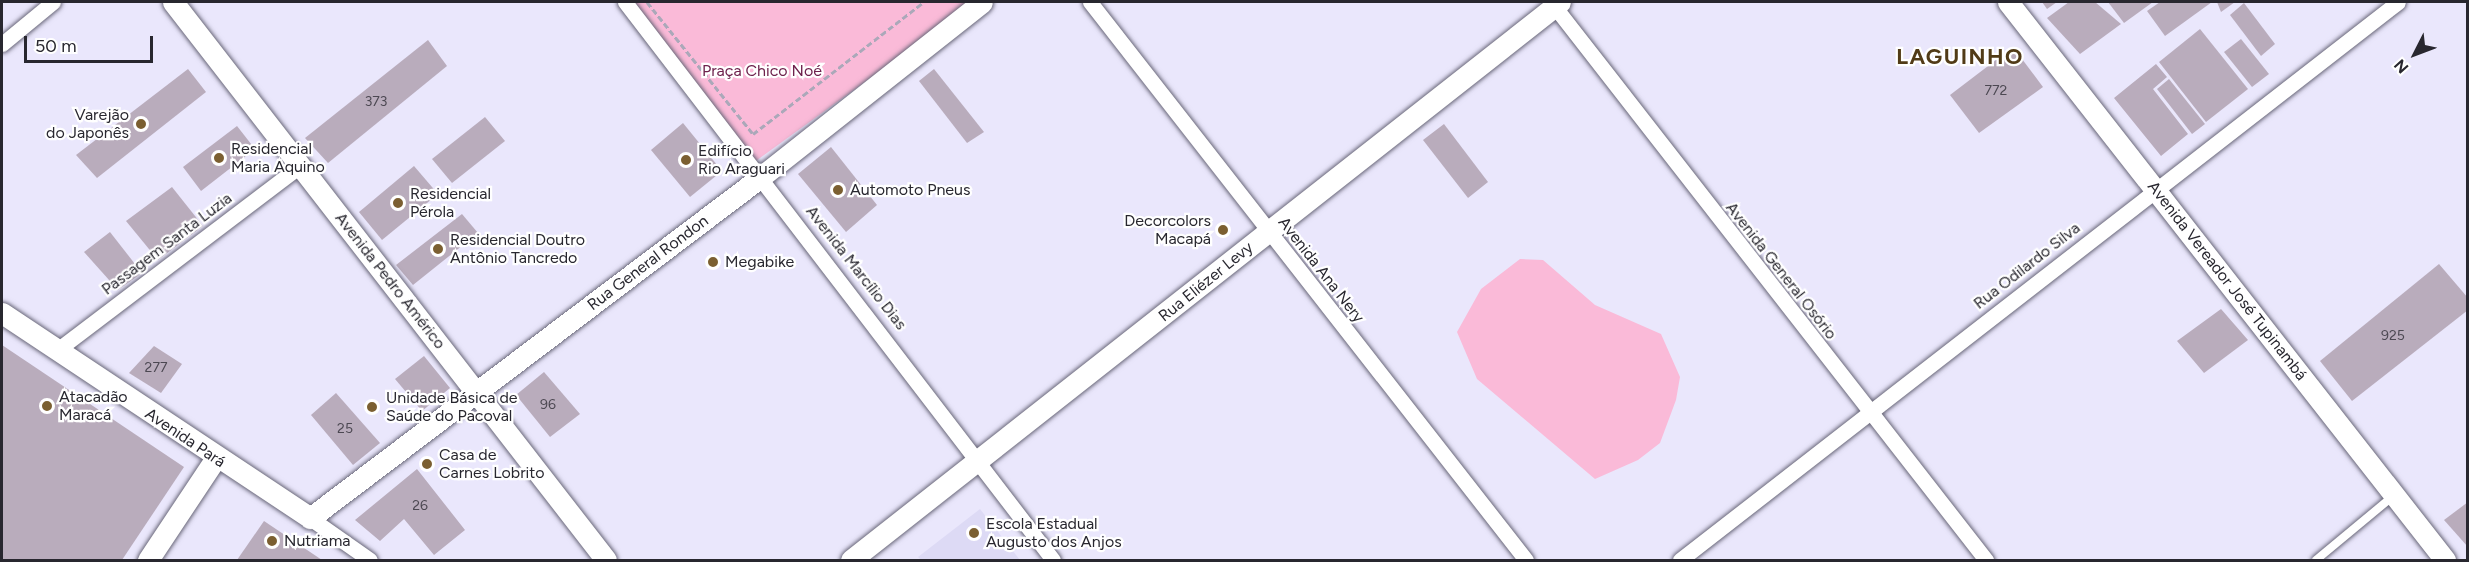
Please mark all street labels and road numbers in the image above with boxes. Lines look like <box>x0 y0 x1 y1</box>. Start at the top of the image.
street label: Avenida Vereador José Tupinambá <box>2143 178 2311 384</box>
street label: Passagem Santa Luzia <box>98 189 236 299</box>
street label: Avenida General Osório <box>1721 199 1841 343</box>
street label: Avenida Marcílio Dias <box>802 202 910 334</box>
street label: Avenida Pedro Américo <box>331 209 449 353</box>
street label: Rua General Rondon <box>584 211 712 315</box>
street label: Avenida Ana Nery <box>1274 213 1368 327</box>
street label: Rua Odilardo Silva <box>1970 219 2084 313</box>
street label: Rua Eliézer Levy <box>1155 238 1257 326</box>
street label: Avenida Pará <box>141 404 229 472</box>

